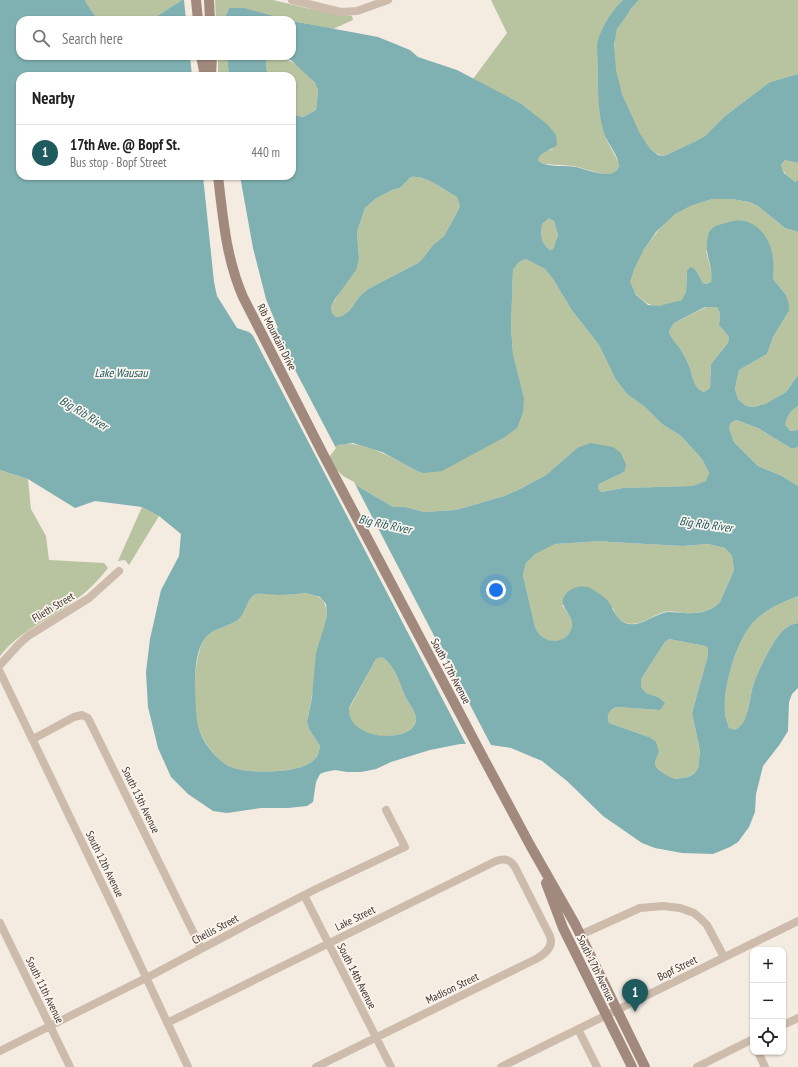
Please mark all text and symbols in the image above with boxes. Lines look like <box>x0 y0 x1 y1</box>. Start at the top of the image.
search box <box>16 16 296 60</box>
icon: search <box>30 27 52 49</box>
text: Search here <box>62 29 123 48</box>
text: Nearby <box>32 87 75 109</box>
text: 17th Ave. @ Bopf St. <box>70 135 180 154</box>
text: 1 <box>42 144 48 161</box>
text: 440 m <box>251 144 280 161</box>
text: Bus stop · Bopf Street <box>70 154 167 171</box>
street label: Rib Mountain Drive <box>254 301 300 373</box>
water label: Lake Wausau <box>94 365 148 380</box>
water label: Big Rib River <box>57 393 112 434</box>
water label: Big Rib River <box>357 511 414 537</box>
water label: Big Rib River <box>679 513 735 535</box>
your location <box>486 580 506 600</box>
street label: Flieth Street <box>29 589 77 625</box>
street label: South 17th Avenue <box>428 636 474 706</box>
street label: South 13th Avenue <box>119 765 163 836</box>
street label: South 12th Avenue <box>83 829 127 900</box>
street label: Lake Street <box>333 902 377 934</box>
street label: Chellis Street <box>189 911 241 947</box>
street label: South 17th Avenue <box>574 933 618 1004</box>
street label: South 14th Avenue <box>334 941 380 1012</box>
map controls <box>750 947 786 1055</box>
button: + <box>750 947 786 983</box>
street label: Bopf Street <box>655 952 699 984</box>
street label: South 11th Avenue <box>23 955 67 1026</box>
street label: Madison Street <box>423 969 481 1007</box>
pin: 1 <box>622 979 648 1012</box>
button: − <box>750 983 786 1019</box>
button: locate <box>750 1019 786 1055</box>

